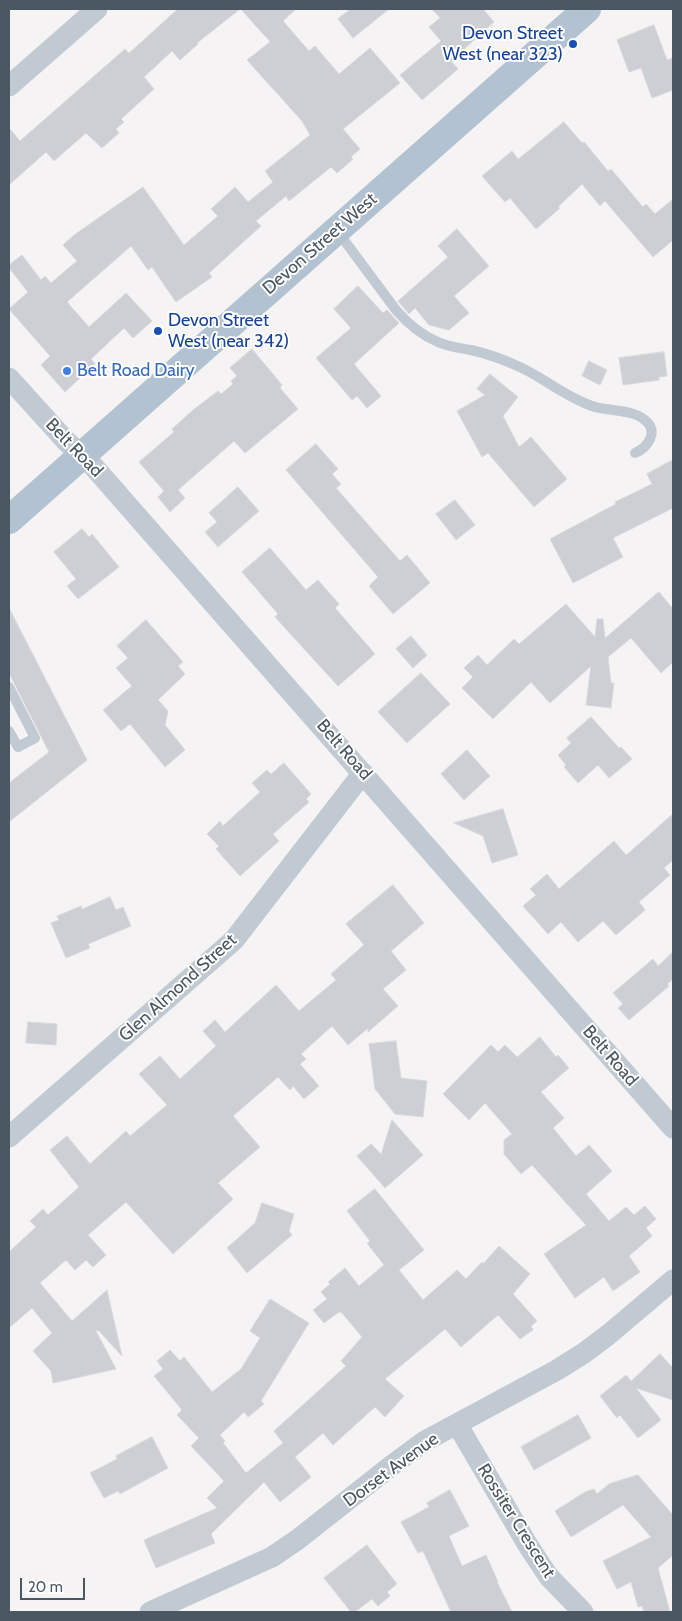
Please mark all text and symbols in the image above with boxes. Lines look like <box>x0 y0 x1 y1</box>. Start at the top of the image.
place label: Devon Street West (near 323) <box>443 23 563 66</box>
marker: Devon Street West (near 323) <box>567 38 579 50</box>
street label: Devon Street West <box>259 189 381 299</box>
place label: Devon Street West (near 342) <box>168 310 289 352</box>
marker: Devon Street West (near 342) <box>152 325 164 337</box>
place label: Belt Road Dairy <box>77 360 195 382</box>
marker: Belt Road Dairy <box>61 365 73 377</box>
street label: Belt Road <box>41 414 107 482</box>
street label: Belt Road <box>312 715 376 785</box>
street label: Glen Almond Street <box>115 930 241 1046</box>
street label: Belt Road <box>578 1021 642 1091</box>
street label: Dorset Avenue <box>339 1428 443 1512</box>
street label: Rossiter Crescent <box>472 1460 560 1582</box>
scale bar <box>22 1568 88 1600</box>
text: 20 m <box>28 1578 63 1596</box>

